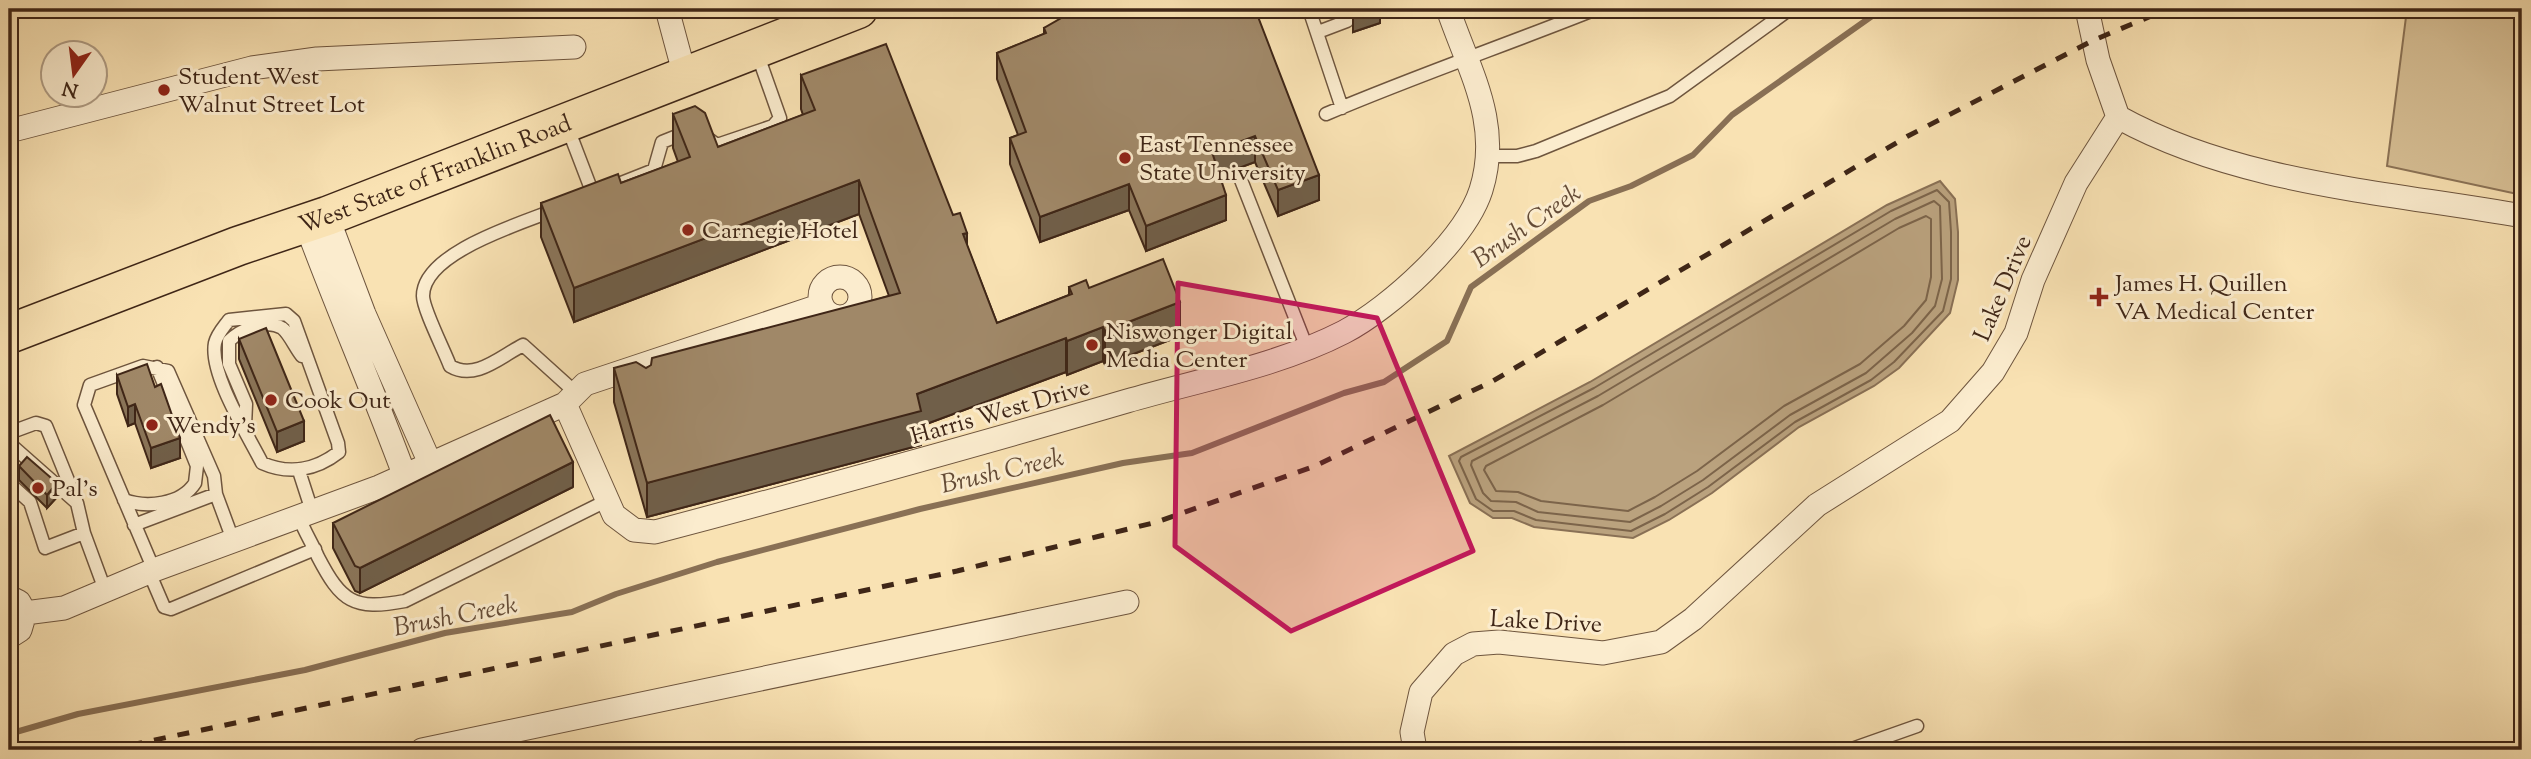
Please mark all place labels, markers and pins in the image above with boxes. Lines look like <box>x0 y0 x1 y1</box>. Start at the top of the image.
place label: Student West Walnut Street Lot <box>178 61 365 123</box>
marker: Student West Walnut Street Lot <box>156 82 172 98</box>
place label: East Tennessee State University <box>1139 129 1306 191</box>
marker: East Tennessee State University <box>1117 150 1133 166</box>
place label: Carnegie Hotel <box>702 215 859 249</box>
marker: Carnegie Hotel <box>680 222 696 238</box>
place label: James H. Quillen VA Medical Center <box>2113 268 2315 330</box>
marker: James H. Quillen VA Medical Center <box>2089 287 2109 307</box>
place label: Niswonger Digital Media Center <box>1106 316 1293 378</box>
marker: Niswonger Digital Media Center <box>1084 337 1100 353</box>
place label: Cook Out <box>285 385 391 419</box>
marker: Cook Out <box>263 392 279 408</box>
place label: Wendy's <box>166 410 256 444</box>
marker: Wendy's <box>144 417 160 433</box>
place label: Pal's <box>52 473 98 507</box>
marker: Pal's <box>30 480 46 496</box>

